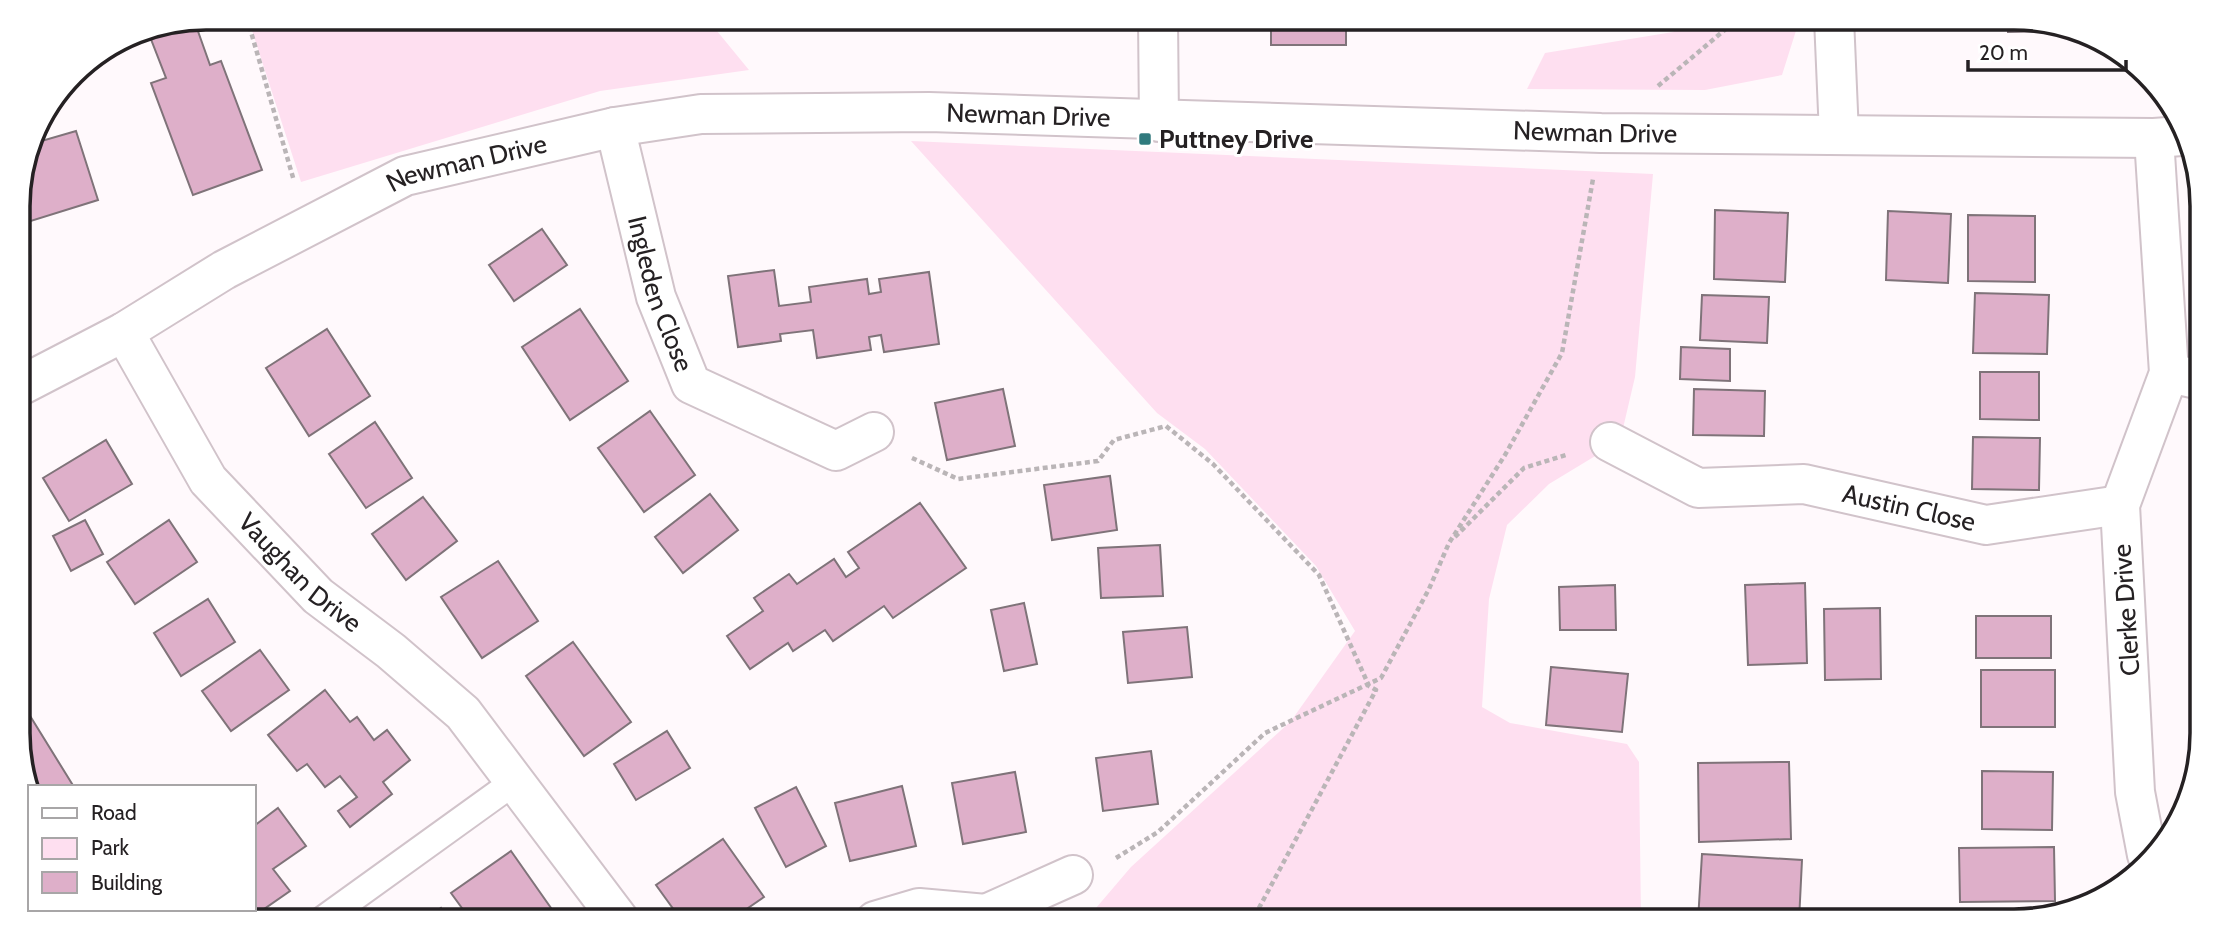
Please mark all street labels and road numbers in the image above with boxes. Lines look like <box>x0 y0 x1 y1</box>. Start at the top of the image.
street label: Newman Drive <box>946 97 1111 134</box>
street label: Newman Drive <box>1512 114 1677 150</box>
street label: Newman Drive <box>381 127 550 199</box>
street label: Ingleden Close <box>621 213 700 376</box>
street label: Austin Close <box>1840 477 1978 538</box>
street label: Vaughan Drive <box>232 506 368 639</box>
street label: Clerke Drive <box>2105 543 2147 677</box>

